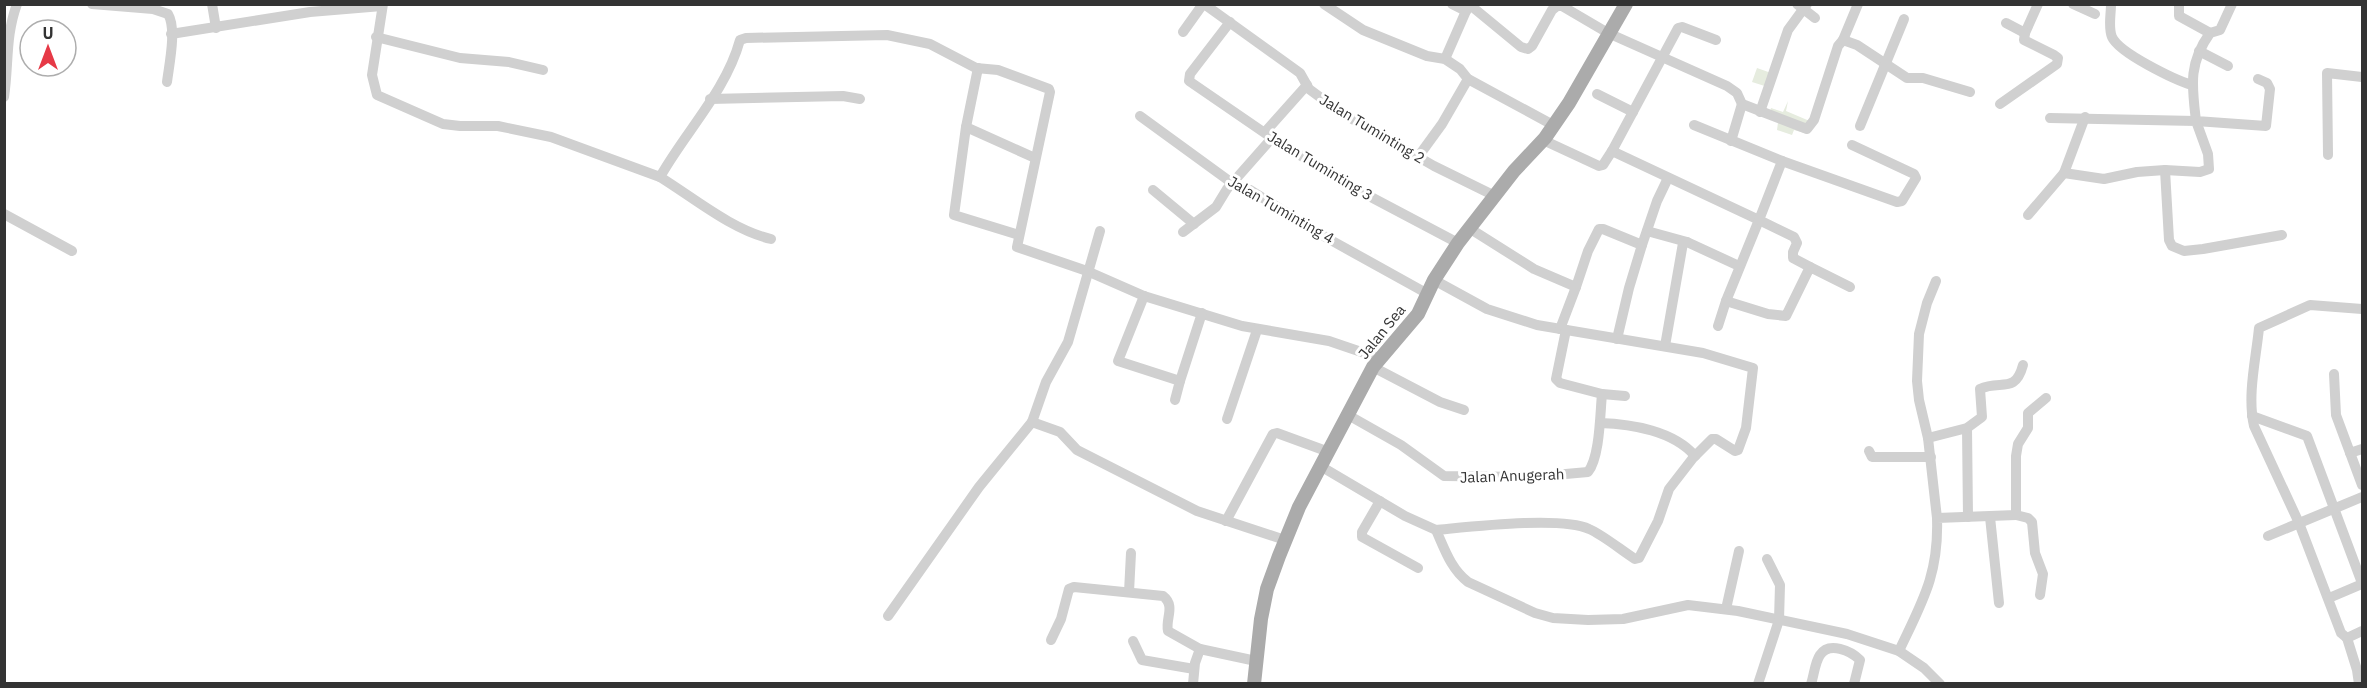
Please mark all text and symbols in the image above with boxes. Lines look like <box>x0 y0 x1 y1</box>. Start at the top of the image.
north arrow <box>18 18 78 78</box>
text: U <box>42 23 54 43</box>
street label: Jalan Tuminting 2 <box>1316 90 1428 167</box>
street label: Jalan Tuminting 3 <box>1264 127 1376 204</box>
street label: Jalan Tuminting 4 <box>1225 171 1338 248</box>
street label: Jalan Sea <box>1354 301 1409 363</box>
street label: Jalan Anugerah <box>1459 464 1565 487</box>

